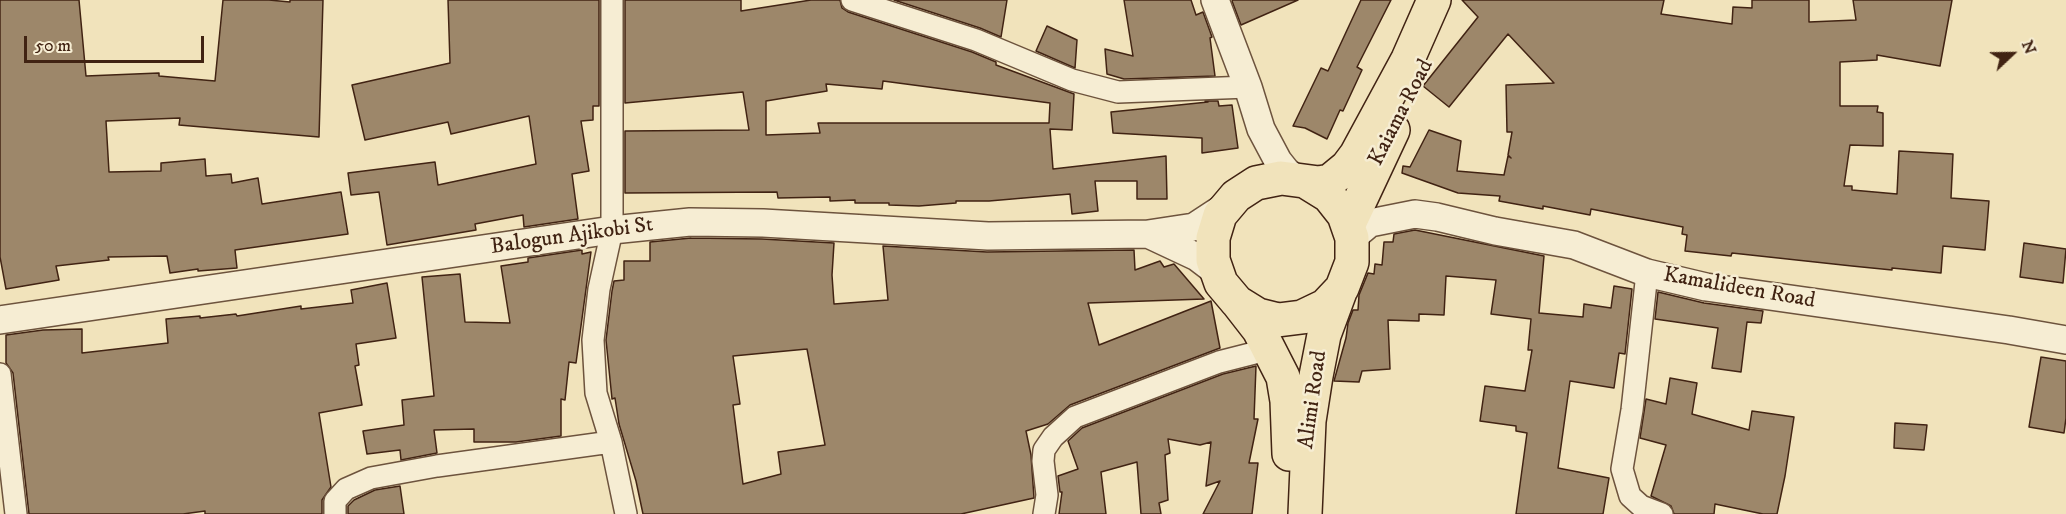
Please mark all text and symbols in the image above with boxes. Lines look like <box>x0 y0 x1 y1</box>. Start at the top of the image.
scale bar <box>27 24 207 62</box>
north arrow <box>1982 24 2042 84</box>
text: 50 m <box>35 35 71 57</box>
text: N <box>2017 37 2040 57</box>
street label: Kaiama Road <box>1364 55 1440 171</box>
street label: Balogun Ajikobi St <box>489 213 655 261</box>
street label: Kamalideen Road <box>1661 263 1817 315</box>
street label: Alimi Road <box>1294 349 1334 451</box>

